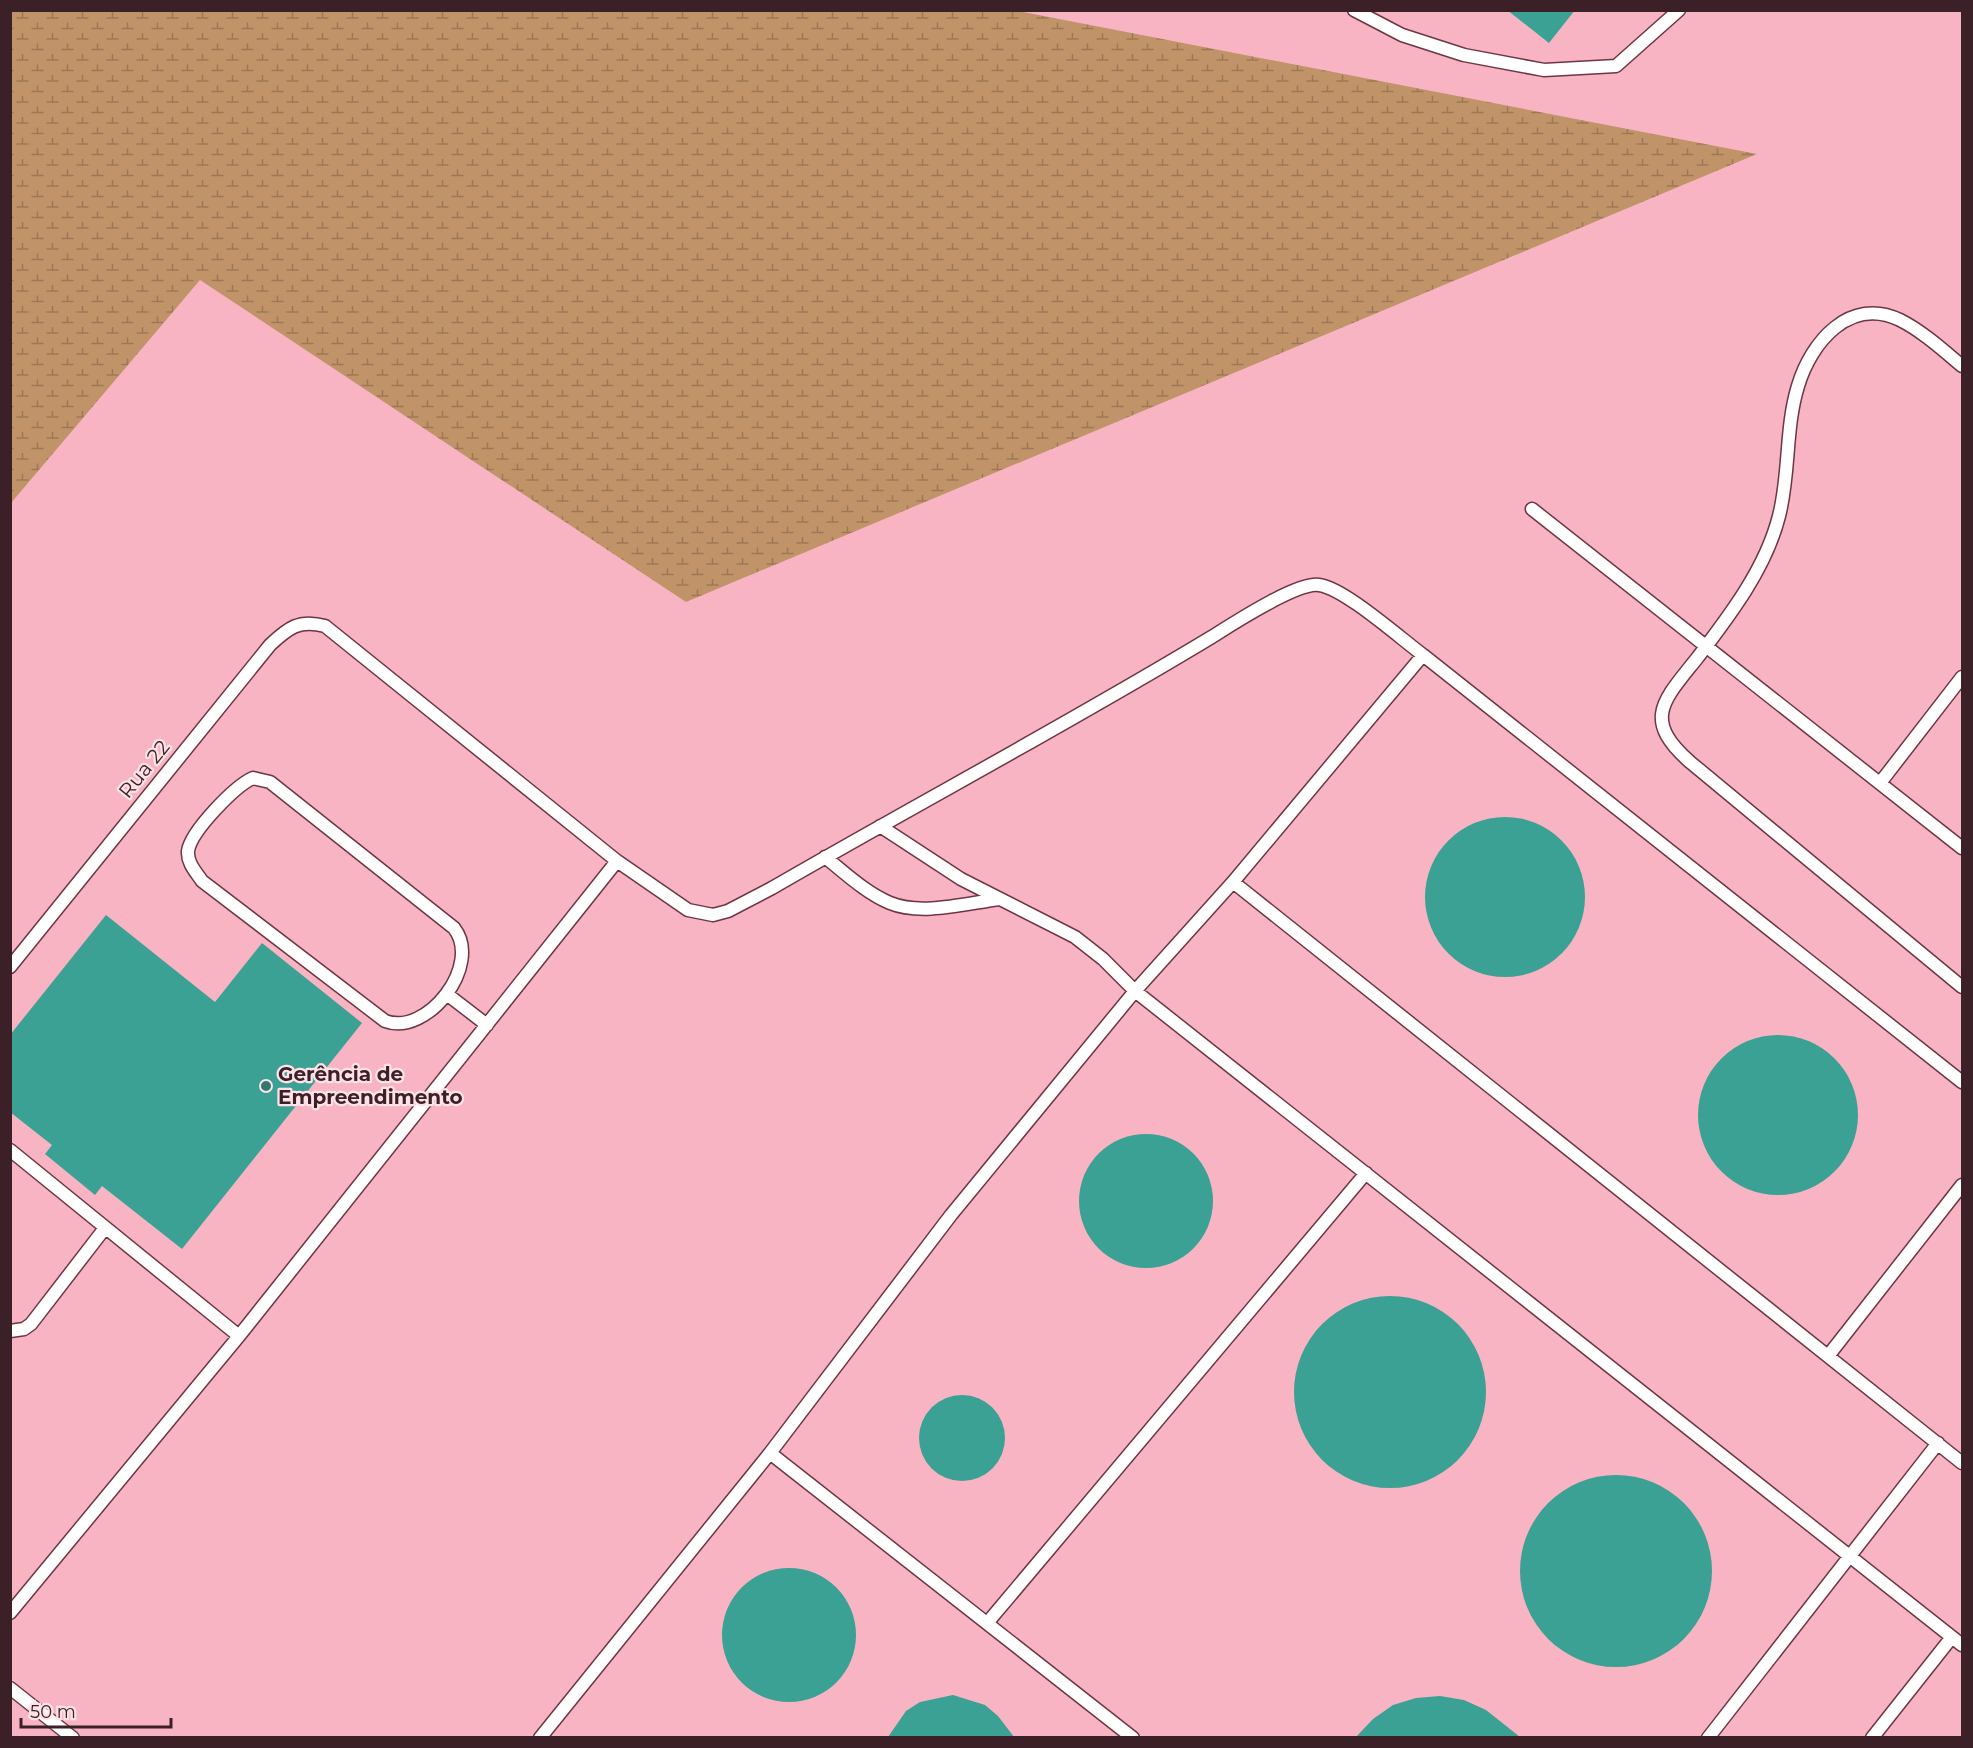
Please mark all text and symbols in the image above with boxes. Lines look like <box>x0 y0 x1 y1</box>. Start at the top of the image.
street label: Rua 22 <box>113 735 175 803</box>
place label: Gerência de Empreendimento <box>278 1062 463 1109</box>
marker: Gerência de Empreendimento <box>259 1079 273 1093</box>
scale bar <box>21 1691 171 1729</box>
text: 50 m <box>30 1701 76 1723</box>

